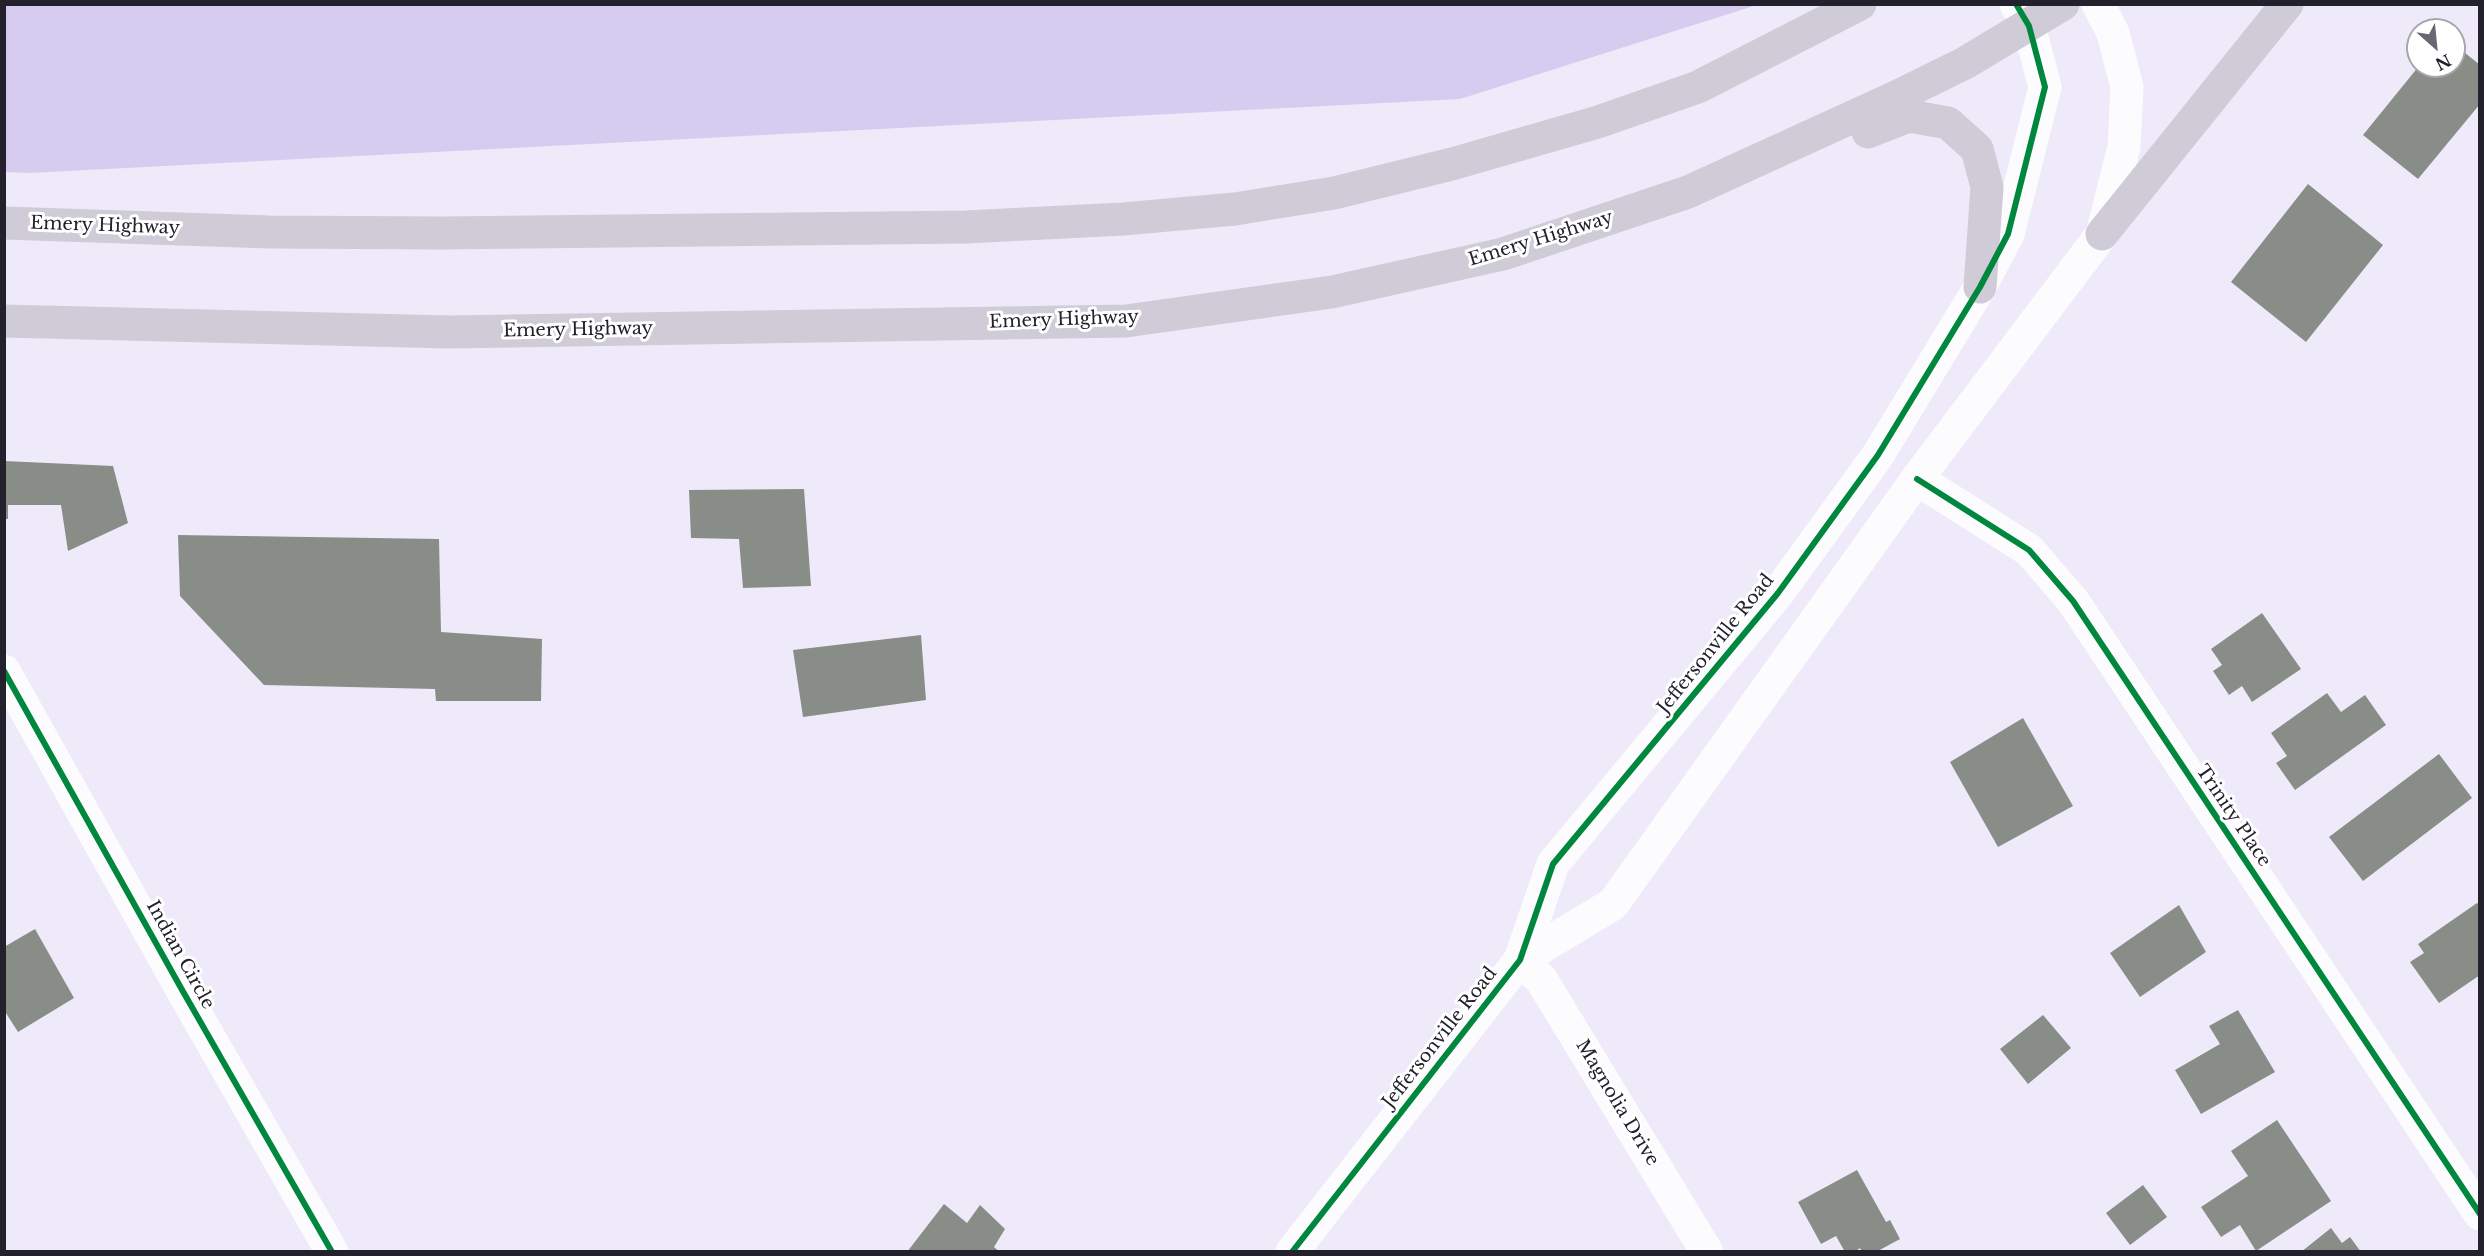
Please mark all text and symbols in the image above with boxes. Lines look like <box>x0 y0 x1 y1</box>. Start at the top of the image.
north arrow <box>2406 18 2466 78</box>
text: N <box>2432 50 2455 75</box>
street label: Emery Highway <box>1466 207 1616 271</box>
street label: Emery Highway <box>30 213 180 239</box>
street label: Emery Highway <box>989 307 1139 333</box>
street label: Emery Highway <box>503 318 653 342</box>
street label: Jeffersonville Road <box>1653 570 1779 718</box>
street label: Trinity Place <box>2191 761 2275 871</box>
street label: Indian Circle <box>141 897 219 1013</box>
street label: Jeffersonville Road <box>1378 963 1502 1113</box>
street label: Magnolia Drive <box>1571 1036 1663 1170</box>

